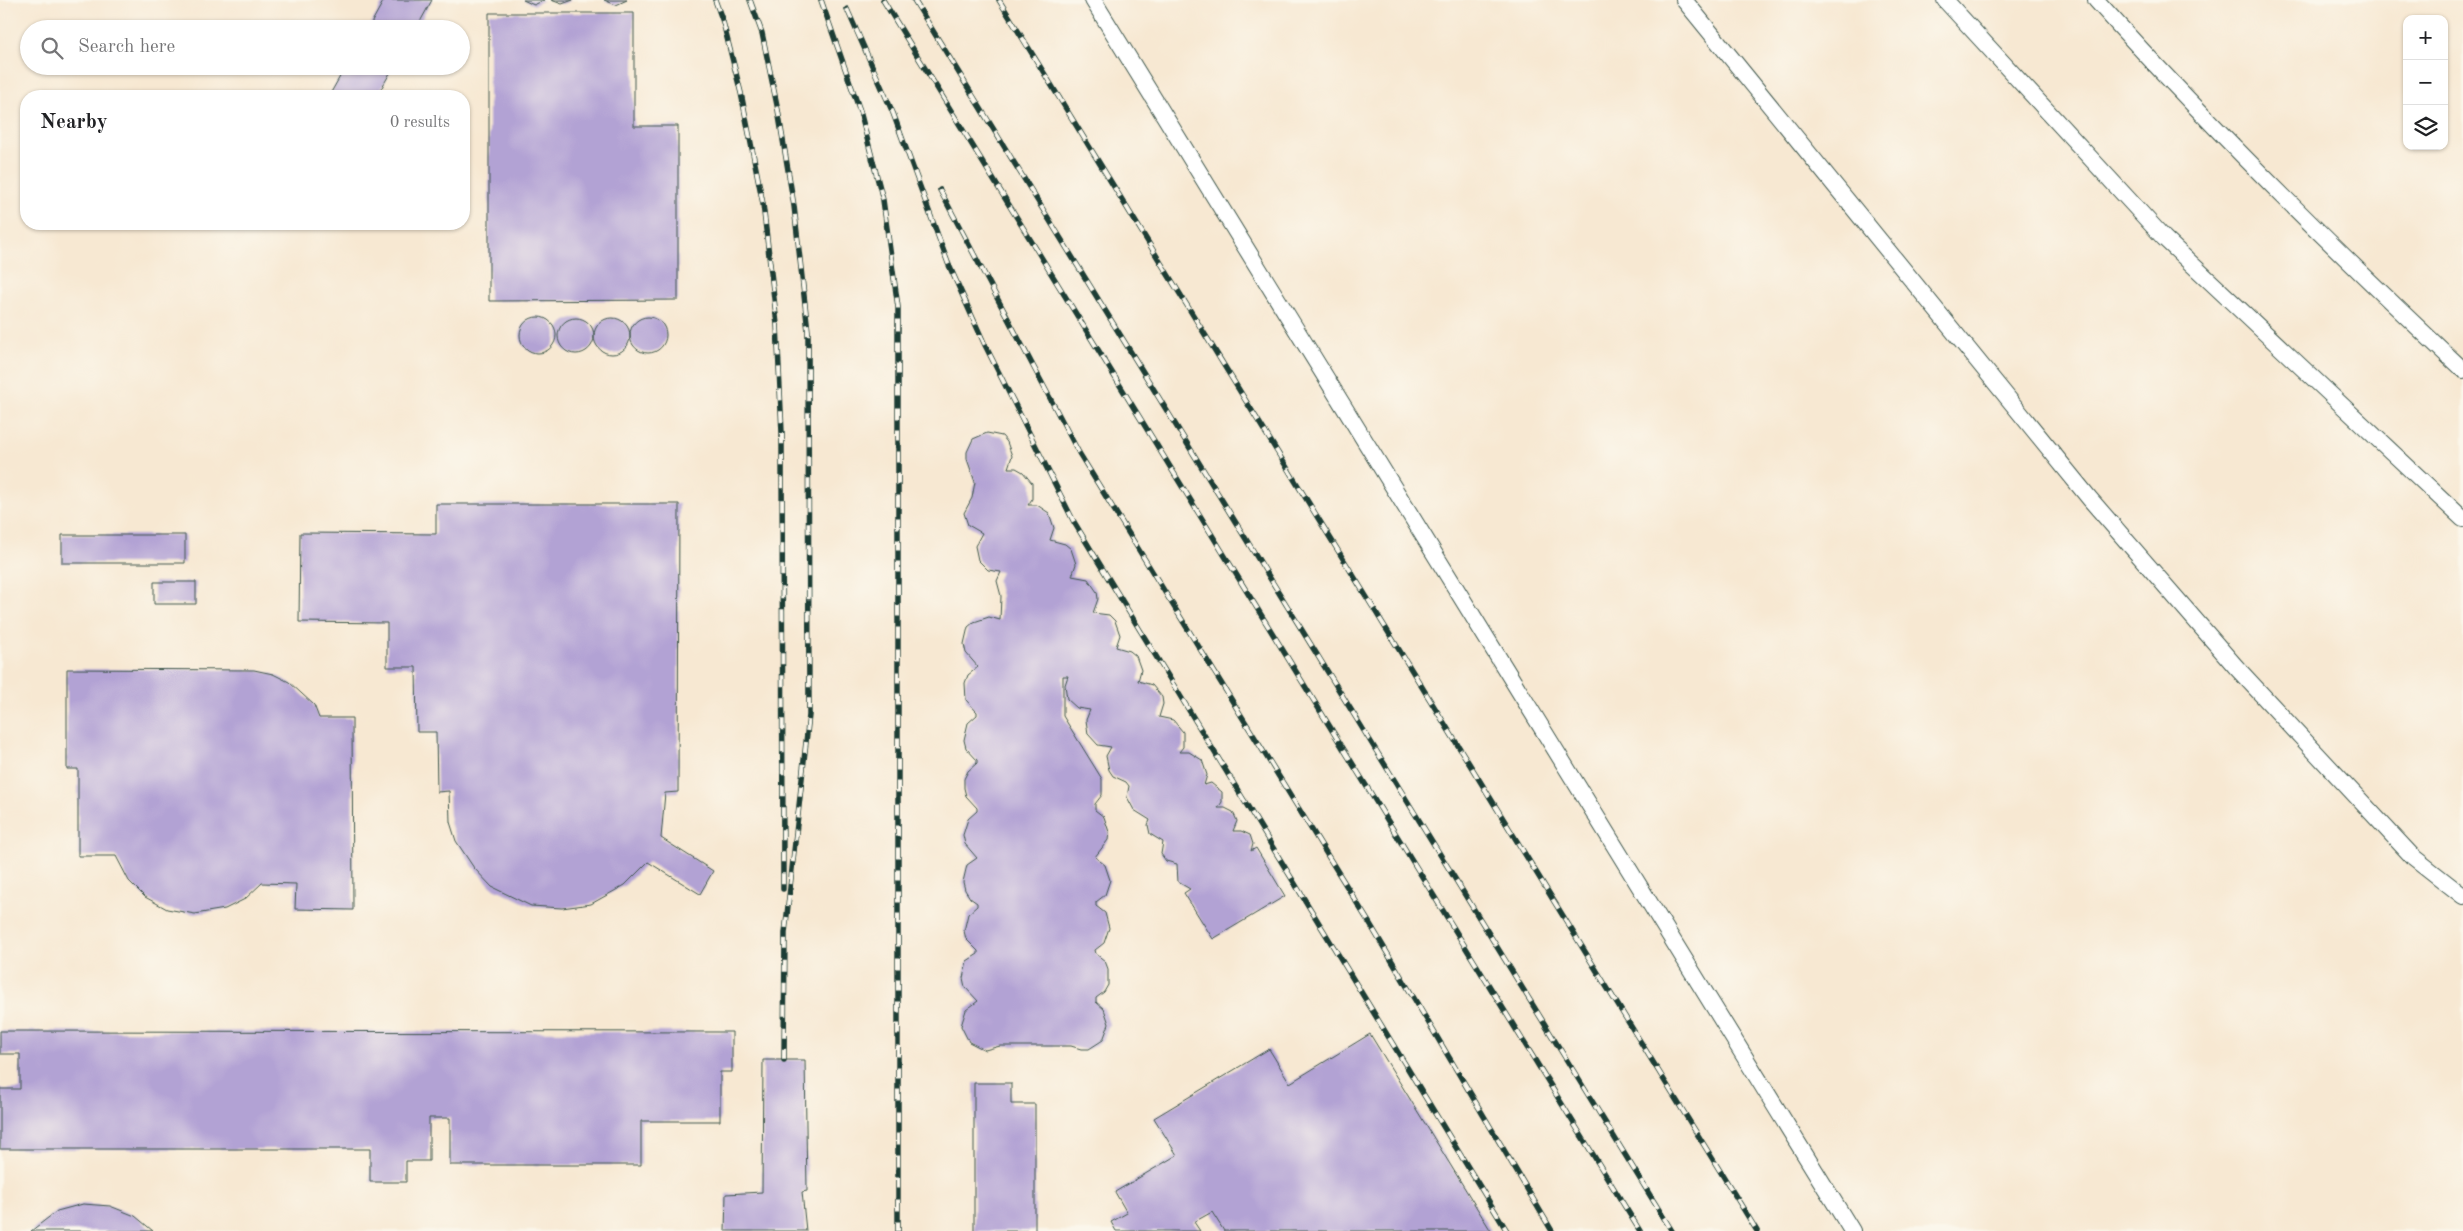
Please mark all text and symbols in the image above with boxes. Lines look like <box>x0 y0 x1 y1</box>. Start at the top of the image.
map controls <box>2403 15 2448 150</box>
button: + <box>2403 15 2448 60</box>
search box <box>20 20 470 75</box>
icon: search <box>38 34 66 62</box>
text: Search here <box>78 38 175 57</box>
button: − <box>2403 60 2448 105</box>
button: layers <box>2403 105 2448 150</box>
text: Nearby <box>40 112 108 133</box>
text: 0 results <box>390 115 450 131</box>

